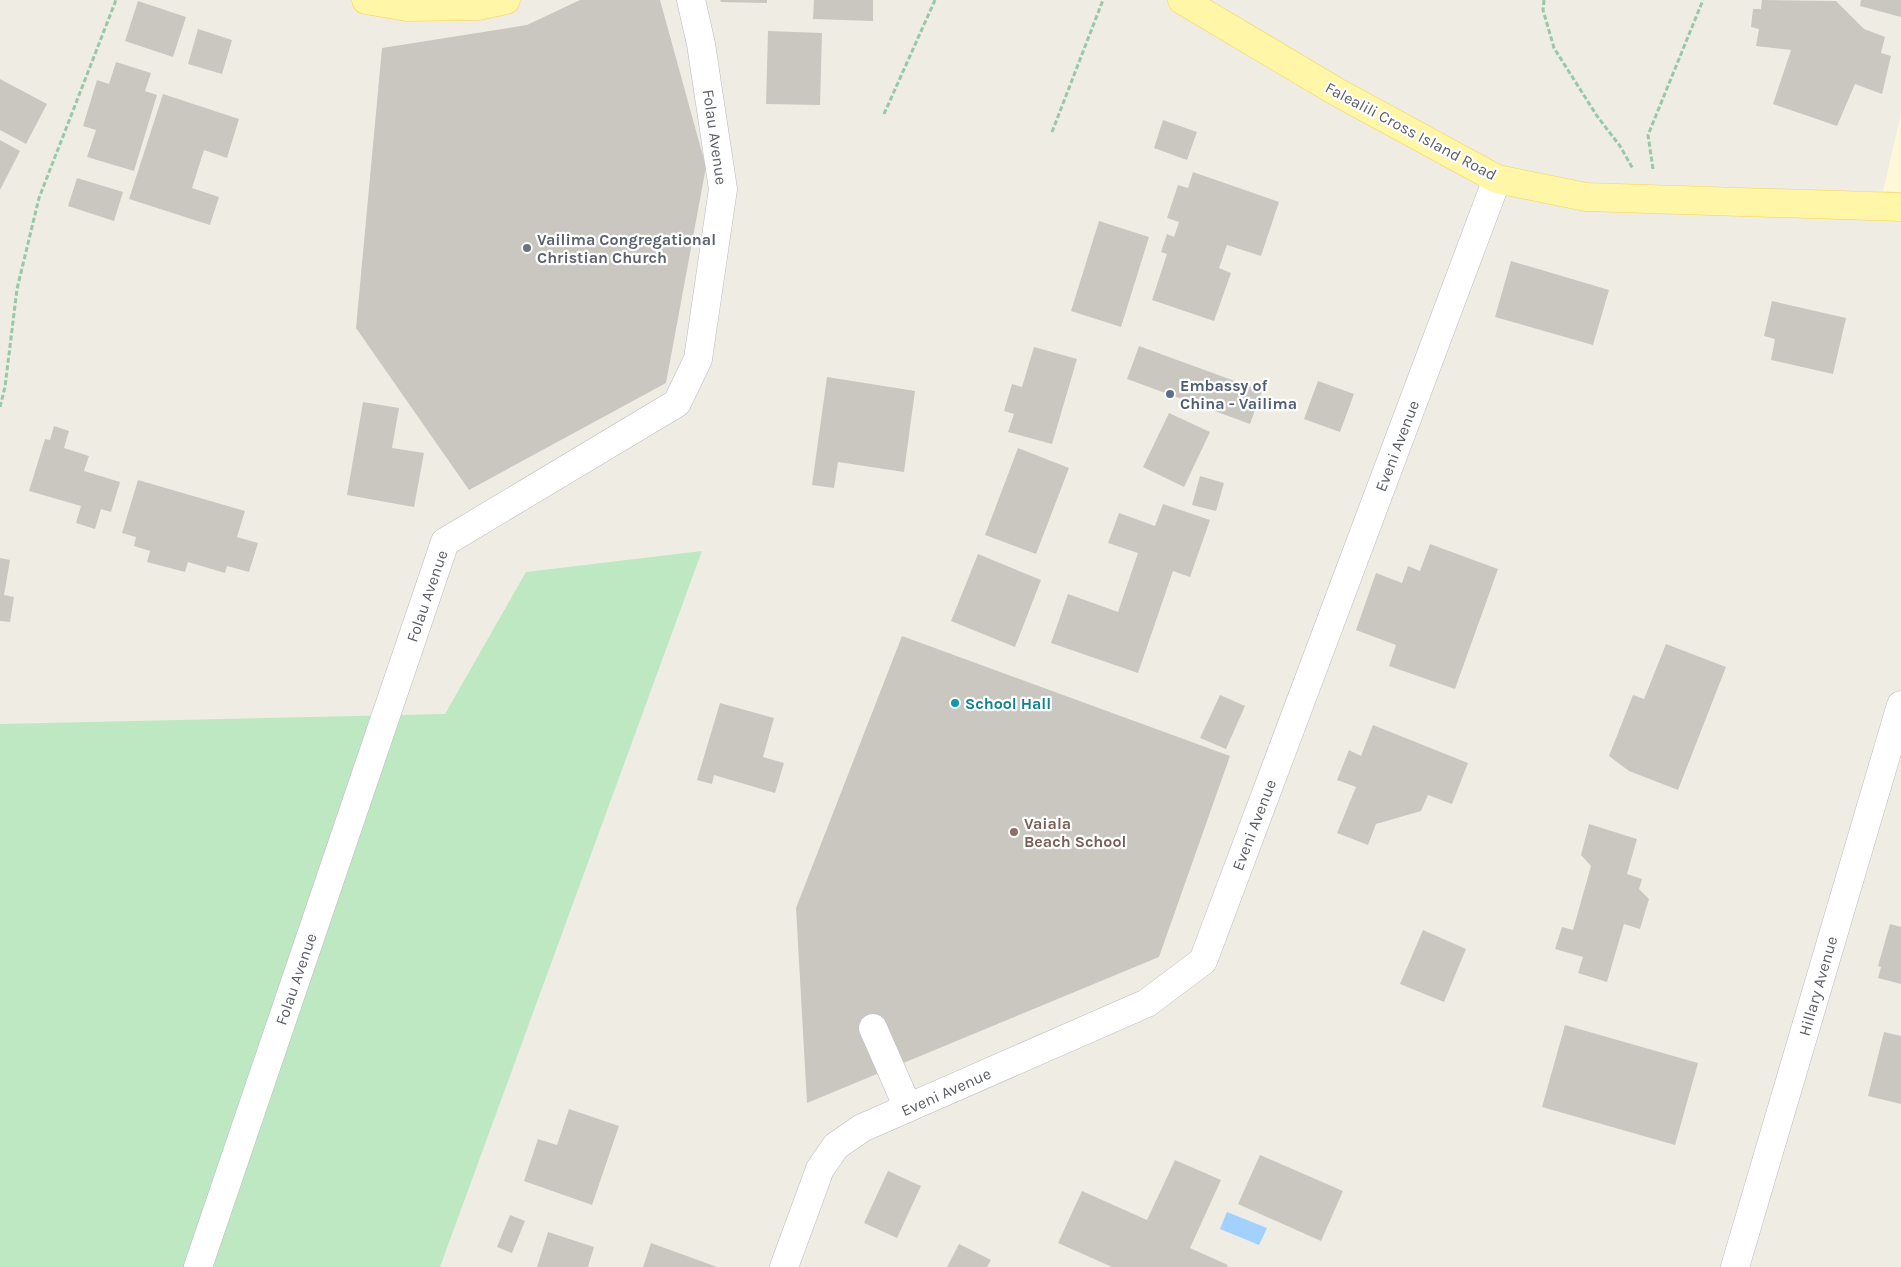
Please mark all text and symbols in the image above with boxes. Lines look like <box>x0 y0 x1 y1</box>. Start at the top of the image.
street label: Falealili Cross Island Road <box>1322 78 1500 184</box>
street label: Folau Avenue <box>699 88 731 186</box>
place label: Vailima Congregational Christian Church <box>537 230 716 267</box>
marker: Vailima Congregational Christian Church <box>521 242 533 254</box>
place label: Embassy of China - Vailima <box>1180 376 1297 413</box>
marker: Embassy of China - Vailima <box>1164 388 1176 400</box>
street label: Eveni Avenue <box>1371 398 1423 494</box>
street label: Folau Avenue <box>402 547 452 645</box>
place label: School Hall <box>965 694 1051 713</box>
marker: School Hall <box>949 697 961 709</box>
street label: Eveni Avenue <box>1228 777 1280 873</box>
place label: Vaiala Beach School <box>1024 814 1126 851</box>
marker: Vaiala Beach School <box>1008 826 1020 838</box>
street label: Folau Avenue <box>271 930 321 1028</box>
street label: Hillary Avenue <box>1795 934 1841 1038</box>
street label: Eveni Avenue <box>898 1064 994 1120</box>

